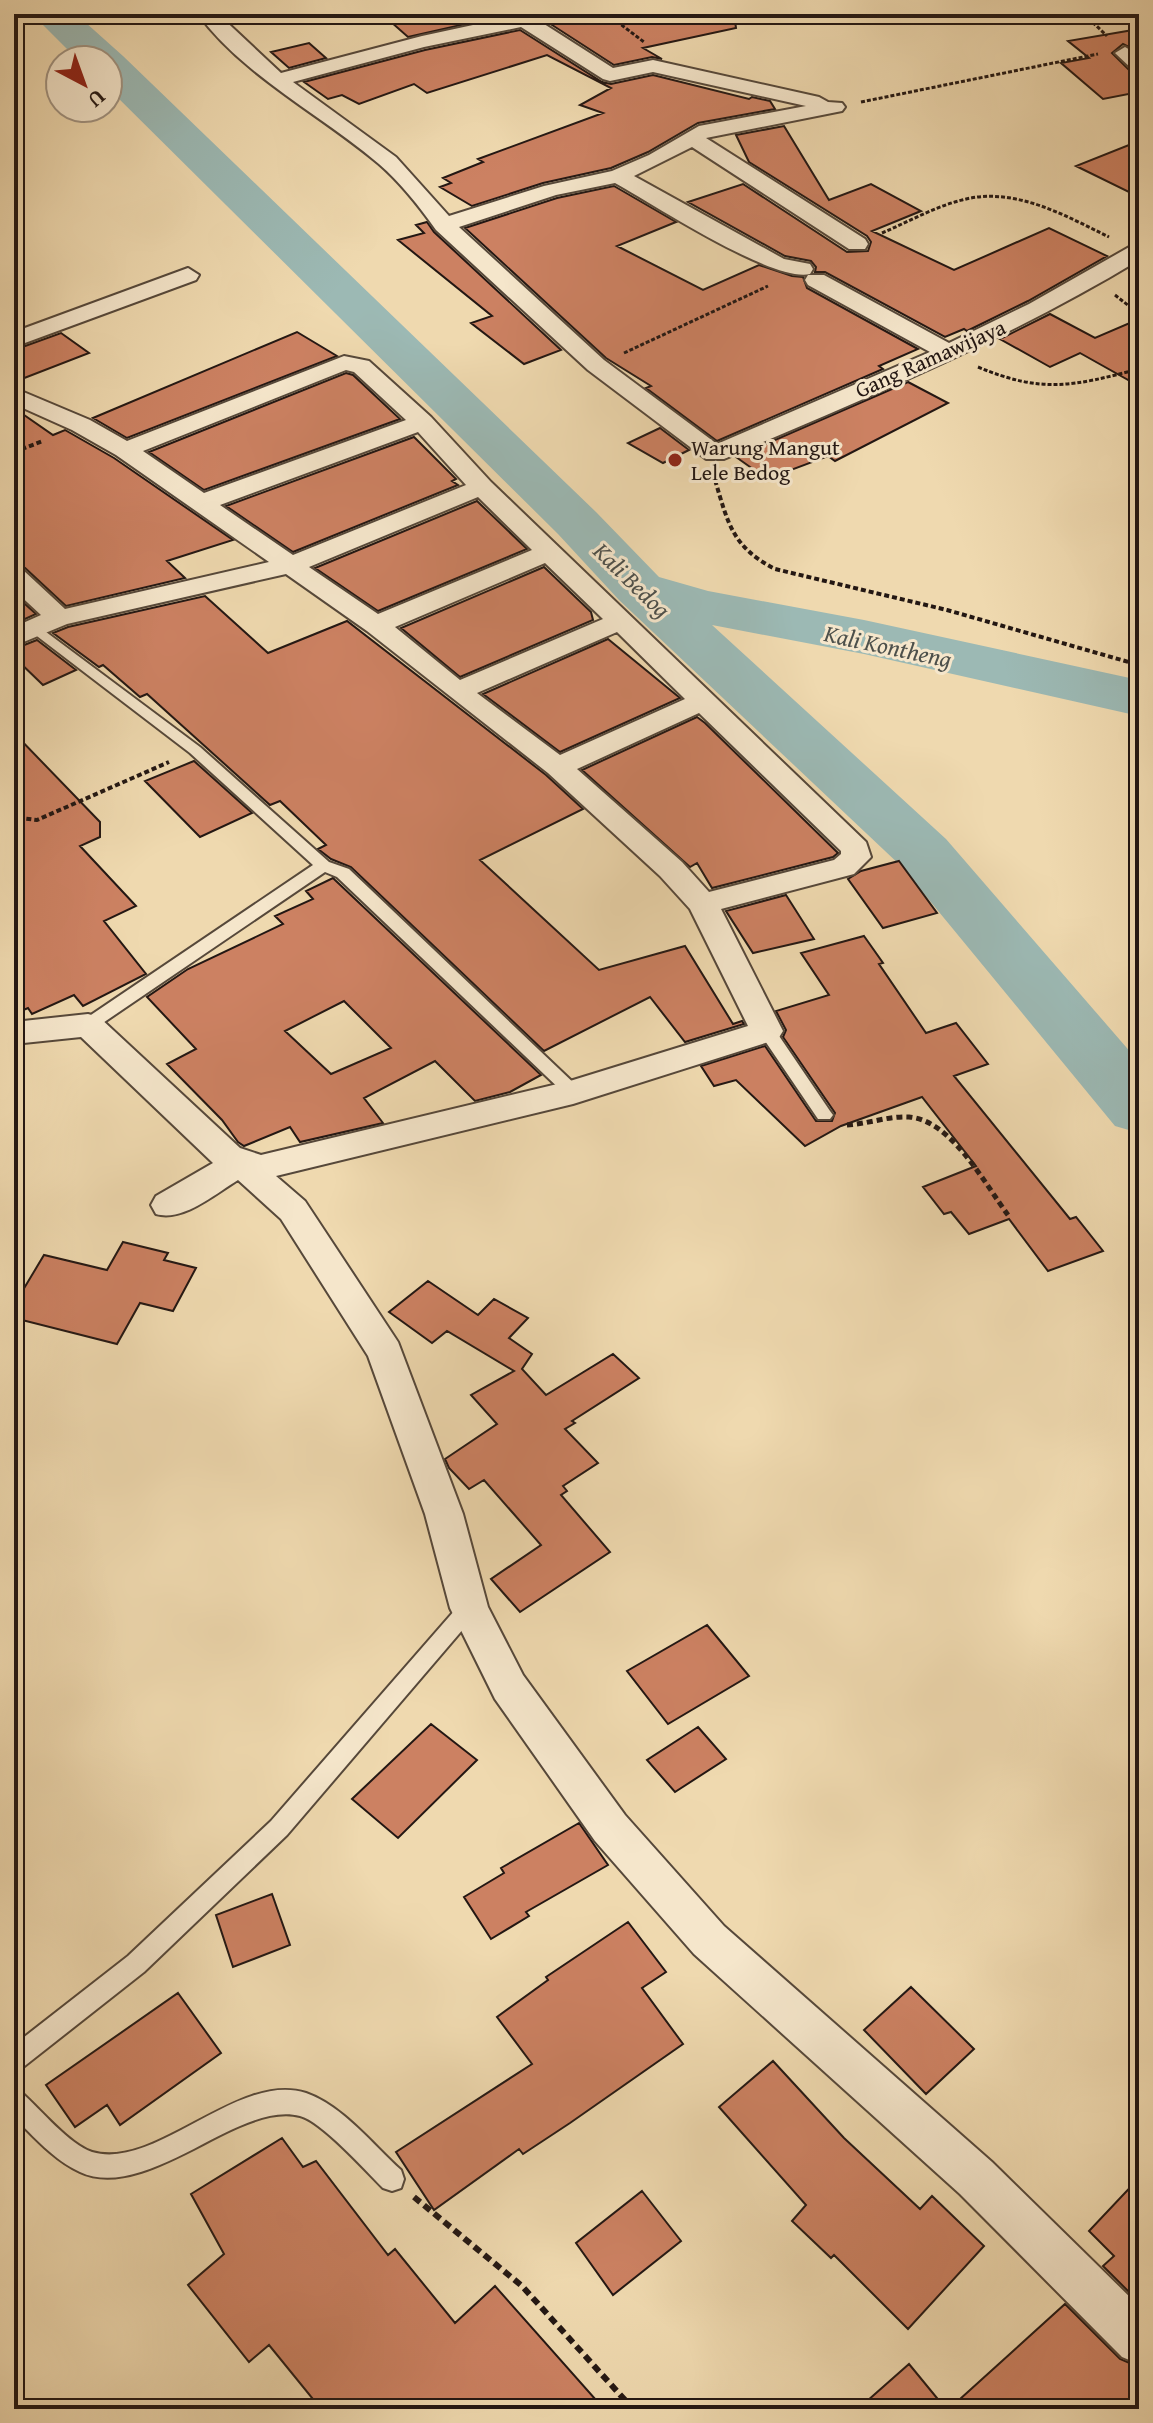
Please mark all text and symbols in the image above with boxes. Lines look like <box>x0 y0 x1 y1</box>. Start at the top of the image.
north arrow <box>44 44 124 124</box>
text: U <box>81 82 113 116</box>
street label: Gang Ramawijaya <box>850 310 1011 406</box>
place label: Warung Mangut Lele Bedog <box>691 431 840 488</box>
marker: Warung Mangut Lele Bedog <box>666 451 684 469</box>
water label: Kali Bedog <box>585 533 679 626</box>
water label: Kali Kontheng <box>820 615 955 677</box>

